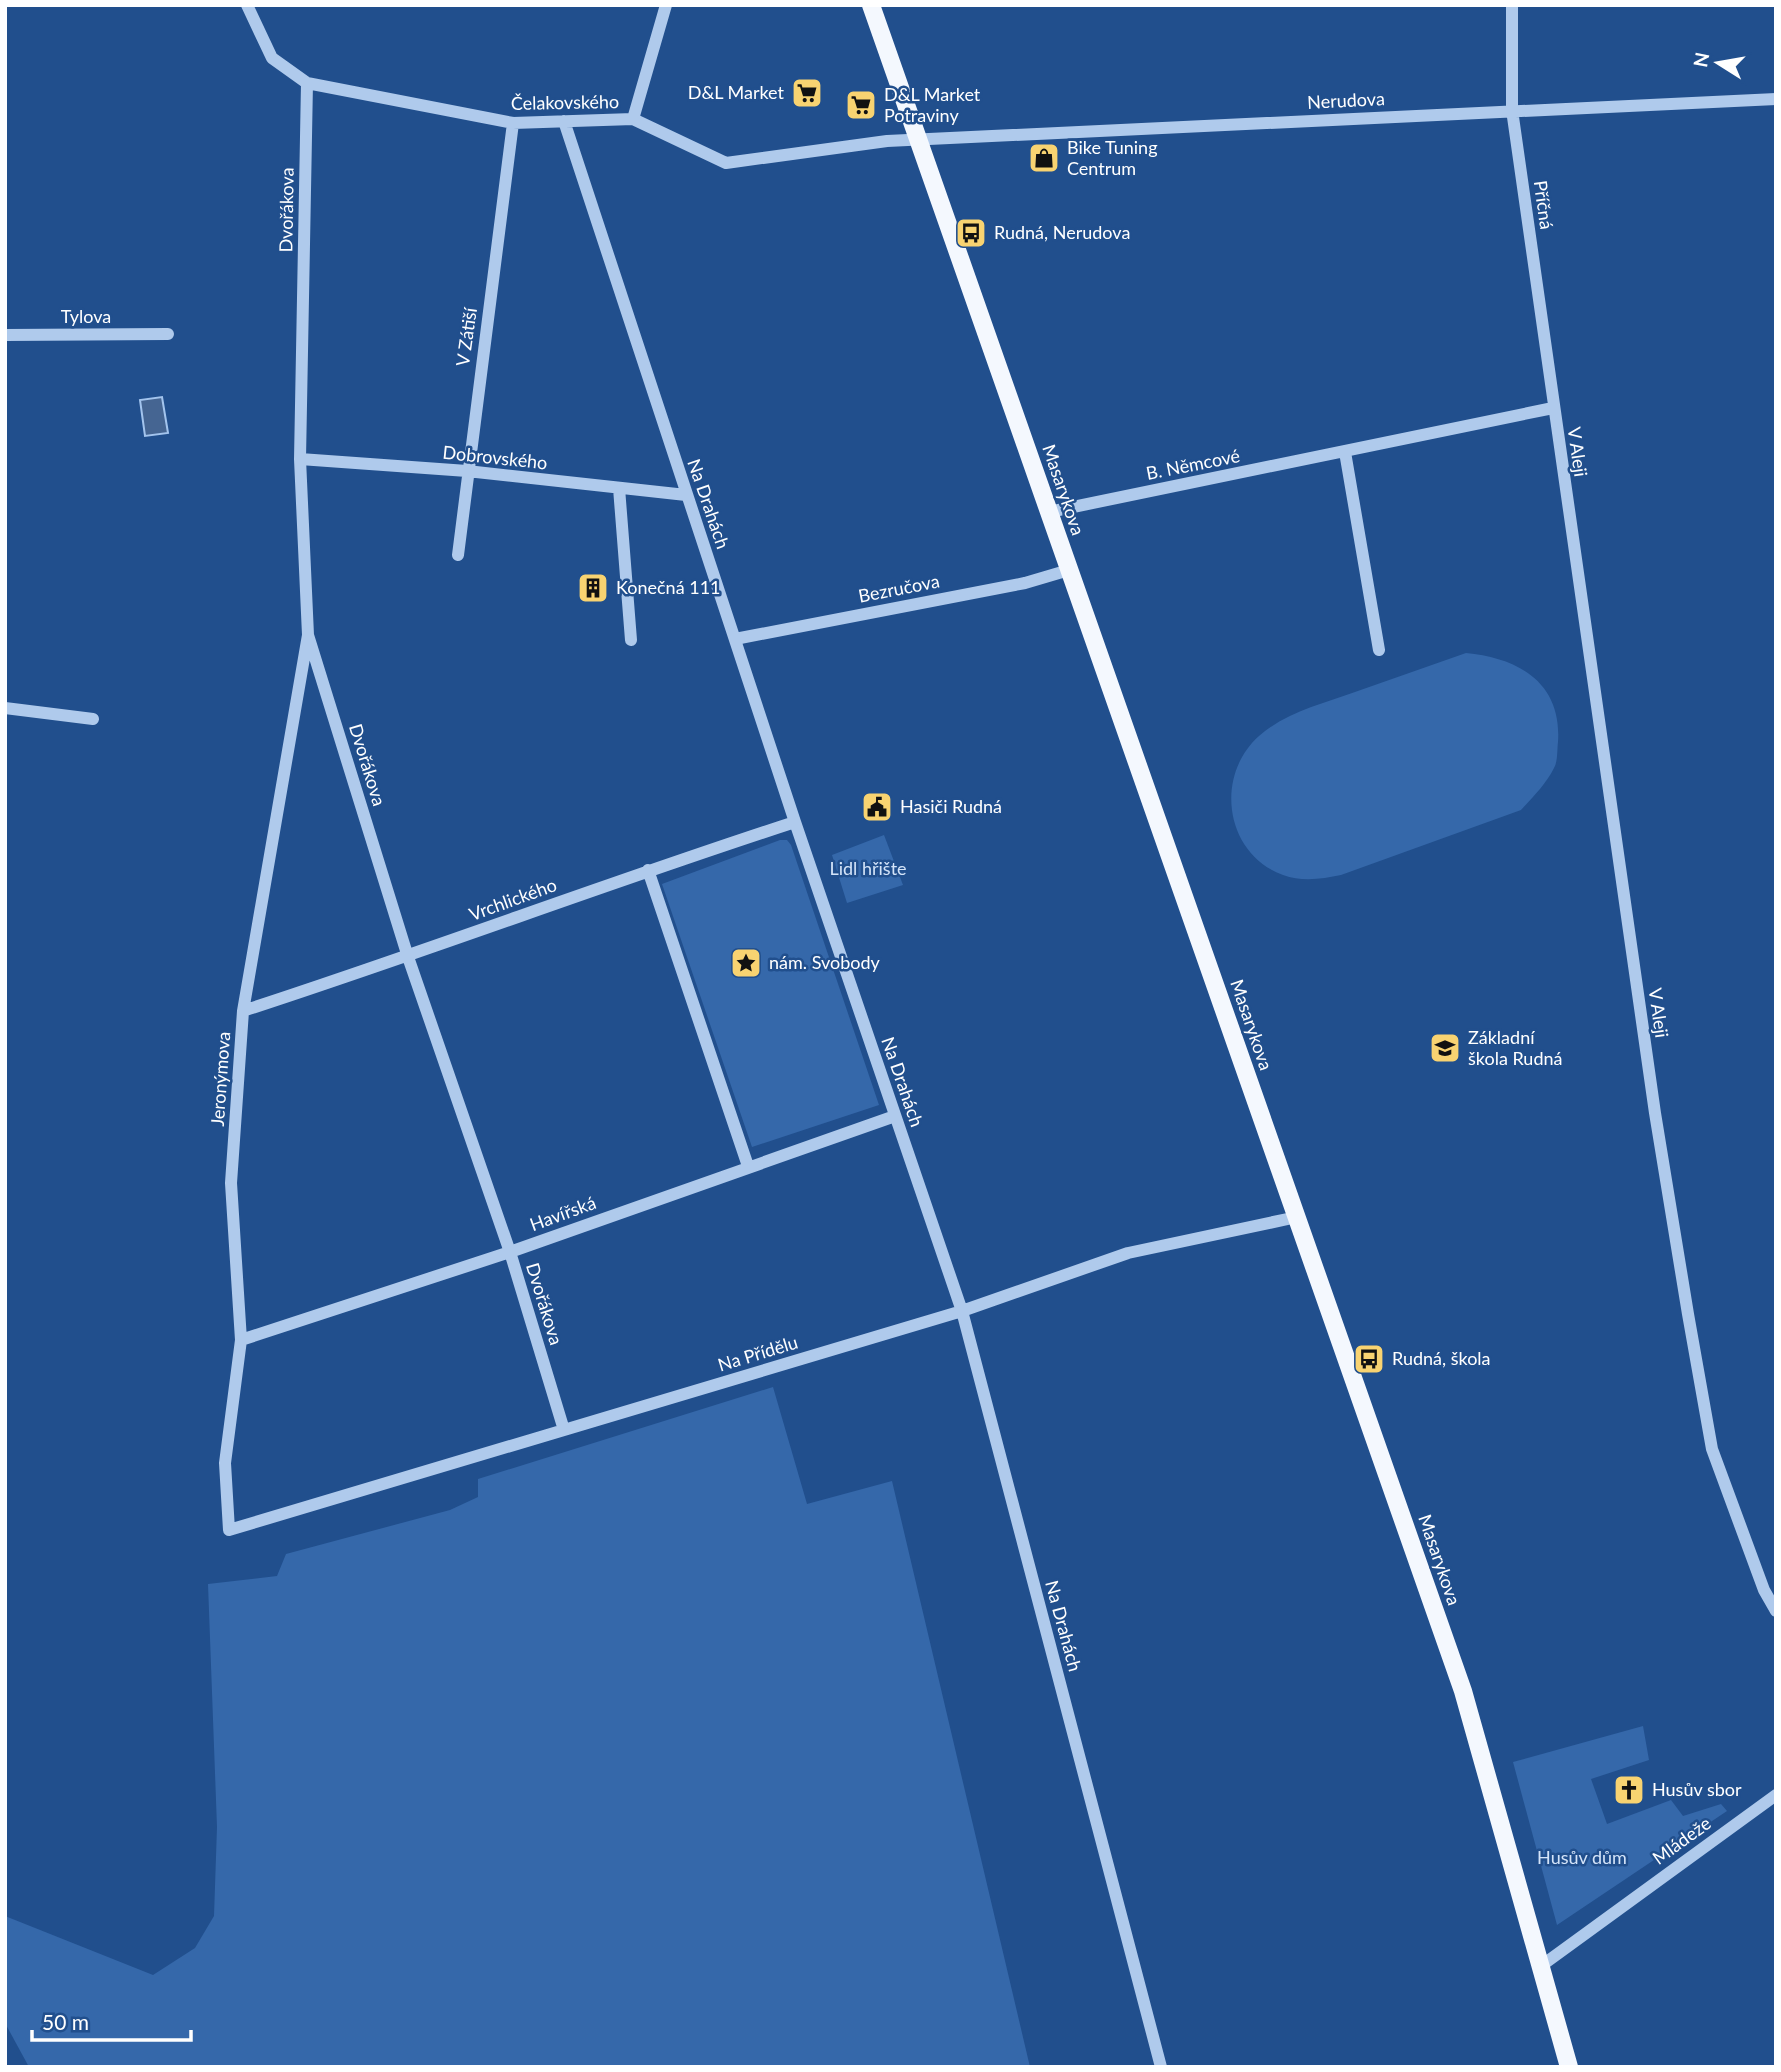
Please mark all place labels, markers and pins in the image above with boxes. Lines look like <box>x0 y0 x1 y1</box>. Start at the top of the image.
supermarket icon: D&L Market <box>790 76 824 110</box>
place label: D&L Market <box>688 81 785 103</box>
place label: D&L Market Potraviny <box>884 83 981 126</box>
supermarket icon: D&L Market Potraviny <box>844 88 878 122</box>
place label: Bike Tuning Centrum <box>1067 136 1158 179</box>
shop icon: Bike Tuning Centrum <box>1027 141 1061 175</box>
bus stop icon: Rudná, Nerudova <box>954 216 988 250</box>
place label: Rudná, Nerudova <box>994 221 1130 243</box>
building icon: Konečná 111 <box>576 571 610 605</box>
place label: Konečná 111 <box>616 576 721 598</box>
public building icon: Hasiči Rudná <box>860 790 894 824</box>
place label: Hasiči Rudná <box>900 795 1002 817</box>
place icon: nám. Svobody <box>729 946 763 980</box>
place label: nám. Svobody <box>769 951 881 973</box>
place label: Základní škola Rudná <box>1468 1026 1562 1069</box>
school or university icon: Základní škola Rudná <box>1428 1031 1462 1065</box>
bus stop icon: Rudná, škola <box>1352 1342 1386 1376</box>
place label: Rudná, škola <box>1392 1347 1491 1369</box>
church icon: Husův sbor <box>1612 1773 1646 1807</box>
place label: Husův sbor <box>1652 1778 1742 1800</box>

